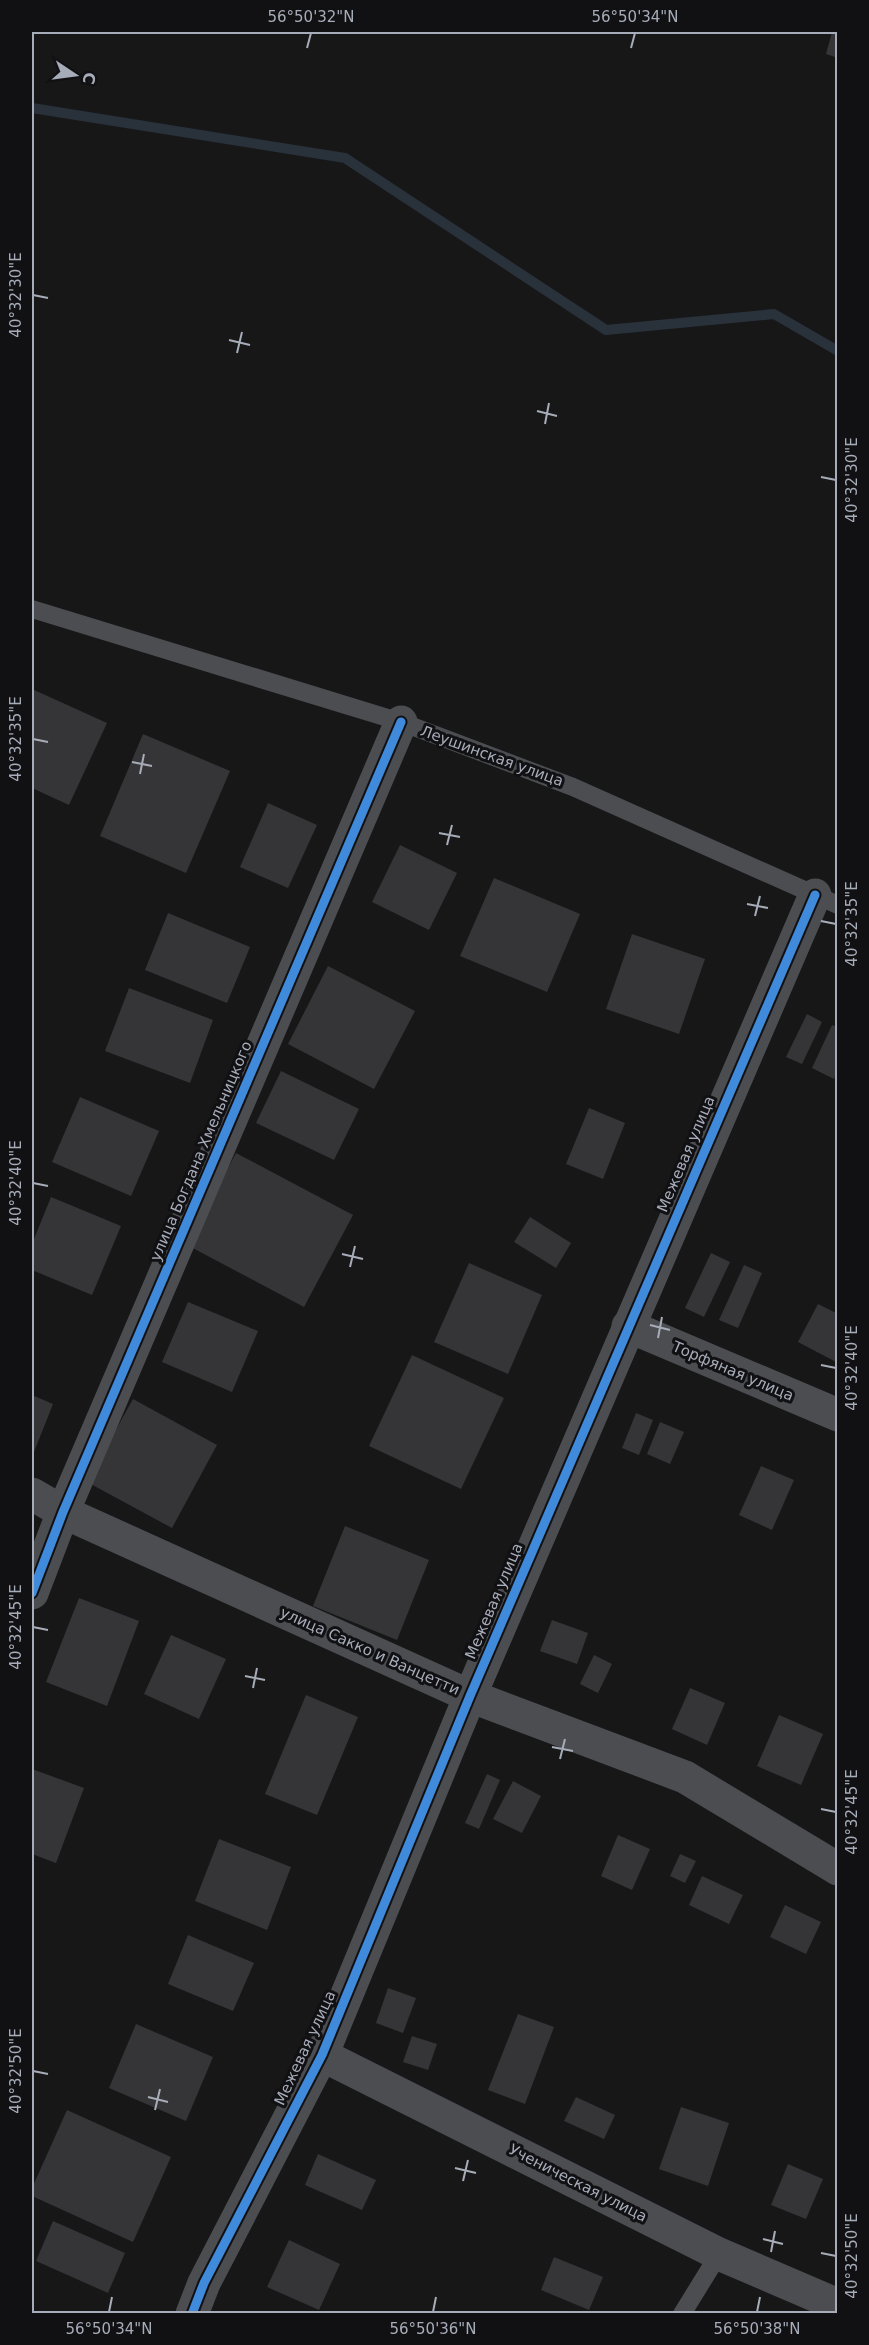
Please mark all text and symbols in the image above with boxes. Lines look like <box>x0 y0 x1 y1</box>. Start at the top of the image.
text: 56°50'32"N <box>267 8 355 26</box>
text: 56°50'34"N <box>591 8 679 26</box>
north arrow <box>45 45 105 105</box>
text: С <box>79 70 100 86</box>
text: 40°32'30"E <box>7 252 25 338</box>
text: 40°32'30"E <box>843 437 861 523</box>
text: 40°32'35"E <box>7 696 25 782</box>
street label: Леушинская улица <box>418 722 566 790</box>
text: 40°32'35"E <box>843 881 861 967</box>
street label: улица Богдана Хмельницкого <box>146 1038 256 1264</box>
street label: Межевая улица <box>653 1093 719 1215</box>
text: 40°32'40"E <box>7 1140 25 1226</box>
text: 40°32'40"E <box>843 1325 861 1411</box>
street label: Торфяная улица <box>669 1337 796 1405</box>
street label: Межевая улица <box>461 1540 527 1662</box>
text: 40°32'45"E <box>7 1584 25 1670</box>
street label: улица Сакко и Ванцетти <box>277 1603 463 1699</box>
text: 40°32'45"E <box>843 1769 861 1855</box>
street label: Межевая улица <box>271 1988 339 2108</box>
text: 40°32'50"E <box>7 2028 25 2114</box>
street label: Ученическая улица <box>506 2140 650 2226</box>
text: 40°32'50"E <box>843 2213 861 2299</box>
text: 56°50'34"N <box>65 2320 153 2338</box>
text: 56°50'36"N <box>389 2320 477 2338</box>
text: 56°50'38"N <box>713 2320 801 2338</box>

